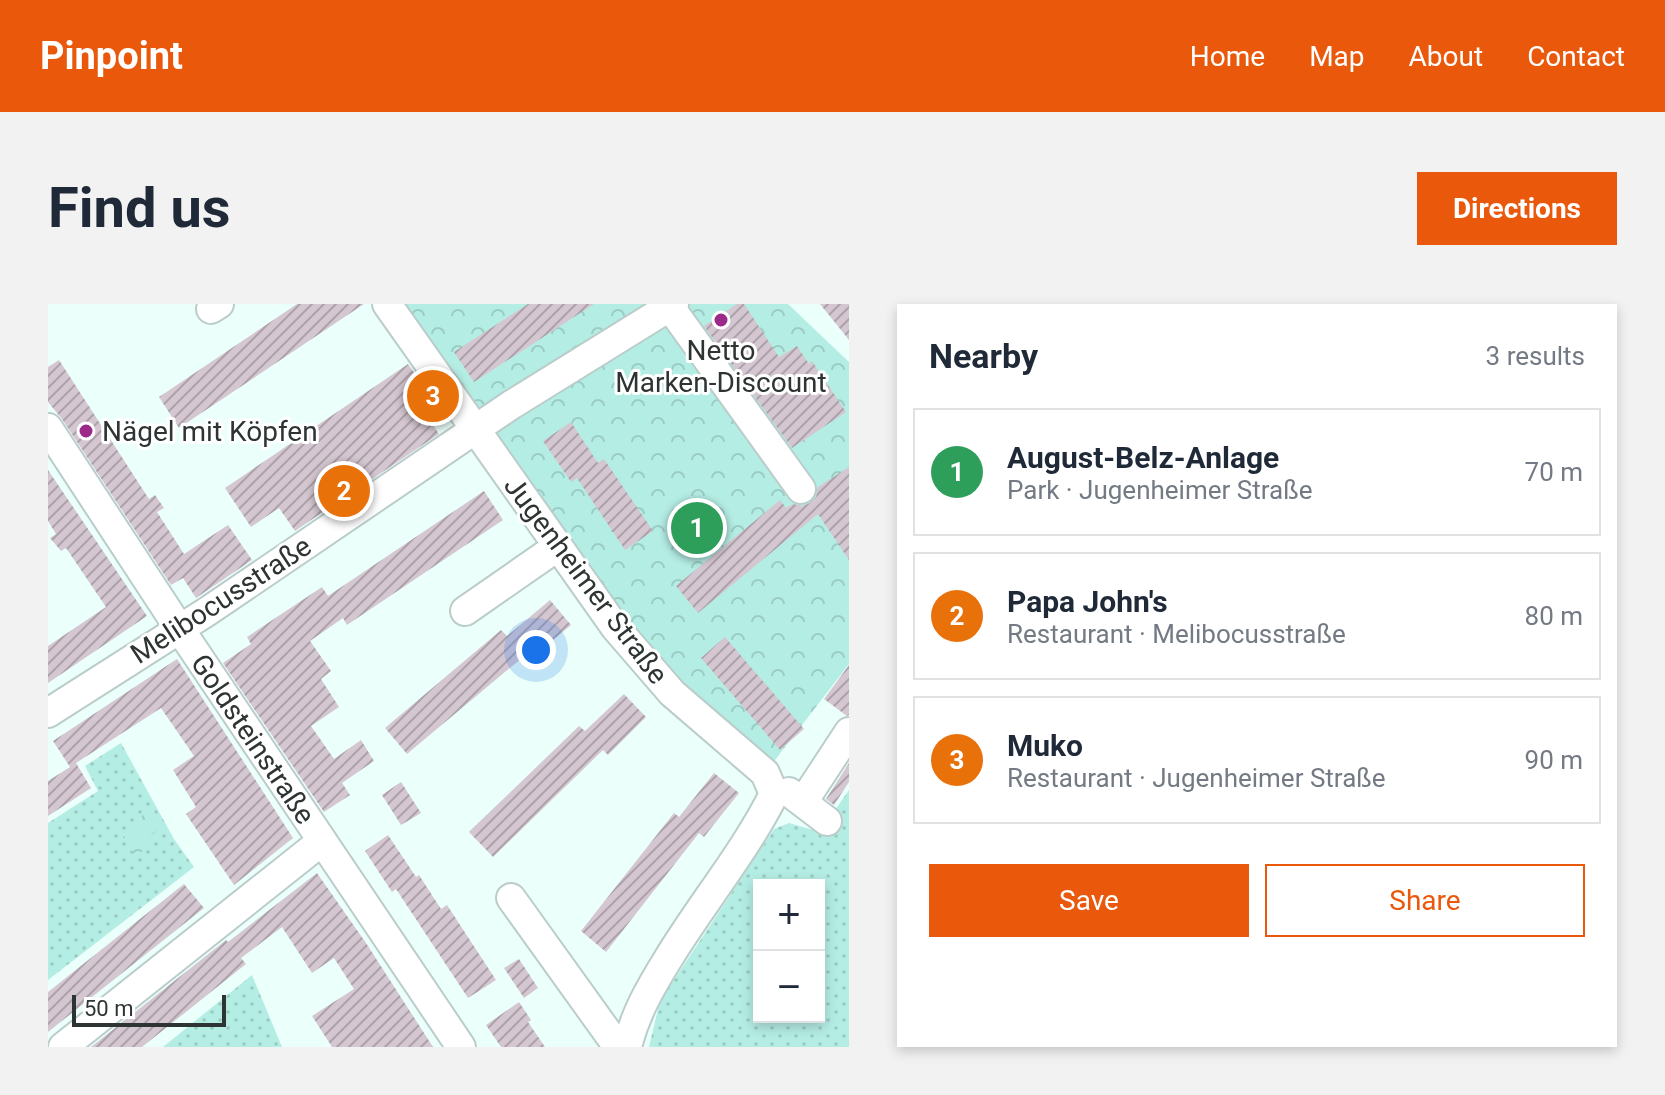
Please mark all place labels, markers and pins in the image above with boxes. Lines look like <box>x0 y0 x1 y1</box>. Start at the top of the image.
marker: Netto Marken-Discount <box>712 311 730 329</box>
place label: Netto Marken-Discount <box>615 334 827 399</box>
pin: 3 <box>407 366 459 426</box>
place label: Nägel mit Köpfen <box>102 415 318 448</box>
marker: Nägel mit Köpfen <box>77 422 95 440</box>
pin: 2 <box>318 461 370 521</box>
pin: 1 <box>671 498 723 558</box>

